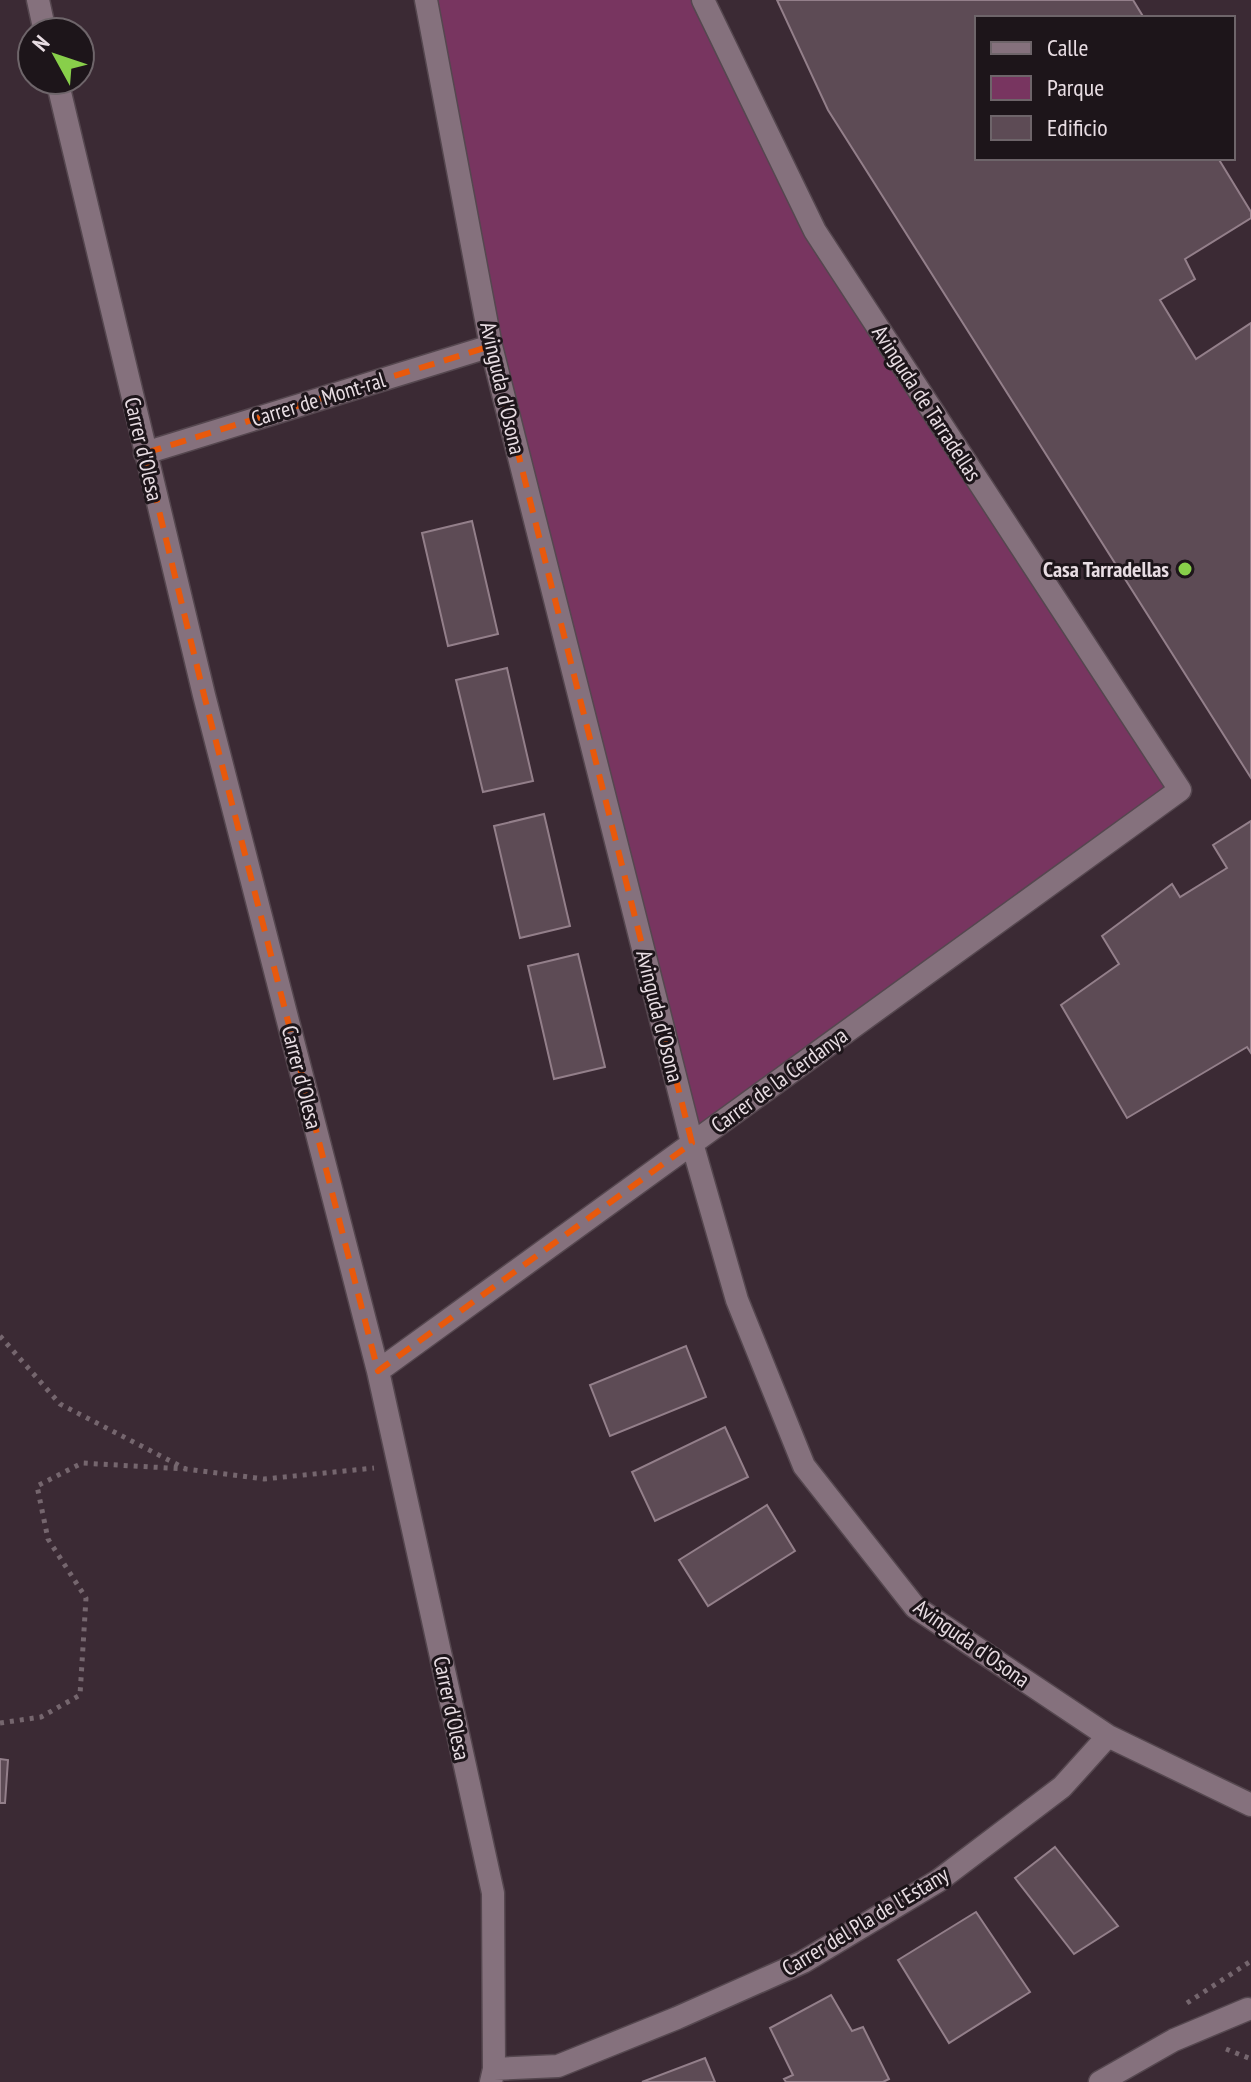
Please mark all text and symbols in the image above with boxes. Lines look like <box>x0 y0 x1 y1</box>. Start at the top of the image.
north arrow <box>16 16 96 96</box>
legend <box>975 16 1235 160</box>
text: N <box>26 30 55 57</box>
text: Calle <box>1047 32 1088 63</box>
text: Parque <box>1047 72 1104 103</box>
text: Edificio <box>1047 112 1108 143</box>
street label: Avinguda d'Osona <box>474 319 532 457</box>
street label: Avinguda de Tarradellas <box>866 320 988 486</box>
street label: Carrer de Mont-ral <box>248 365 389 433</box>
street label: Carrer d'Olesa <box>118 394 170 504</box>
place label: Casa Tarradellas <box>1043 555 1169 583</box>
marker: Casa Tarradellas <box>1176 560 1194 578</box>
street label: Avinguda d'Osona <box>630 947 690 1085</box>
street label: Carrer de la Cerdanya <box>705 1021 853 1139</box>
street label: Carrer d'Olesa <box>276 1022 328 1132</box>
street label: Avinguda d'Osona <box>909 1593 1035 1693</box>
street label: Carrer d'Olesa <box>427 1653 477 1763</box>
street label: Carrer del Pla de l'Estany <box>777 1860 954 1982</box>

